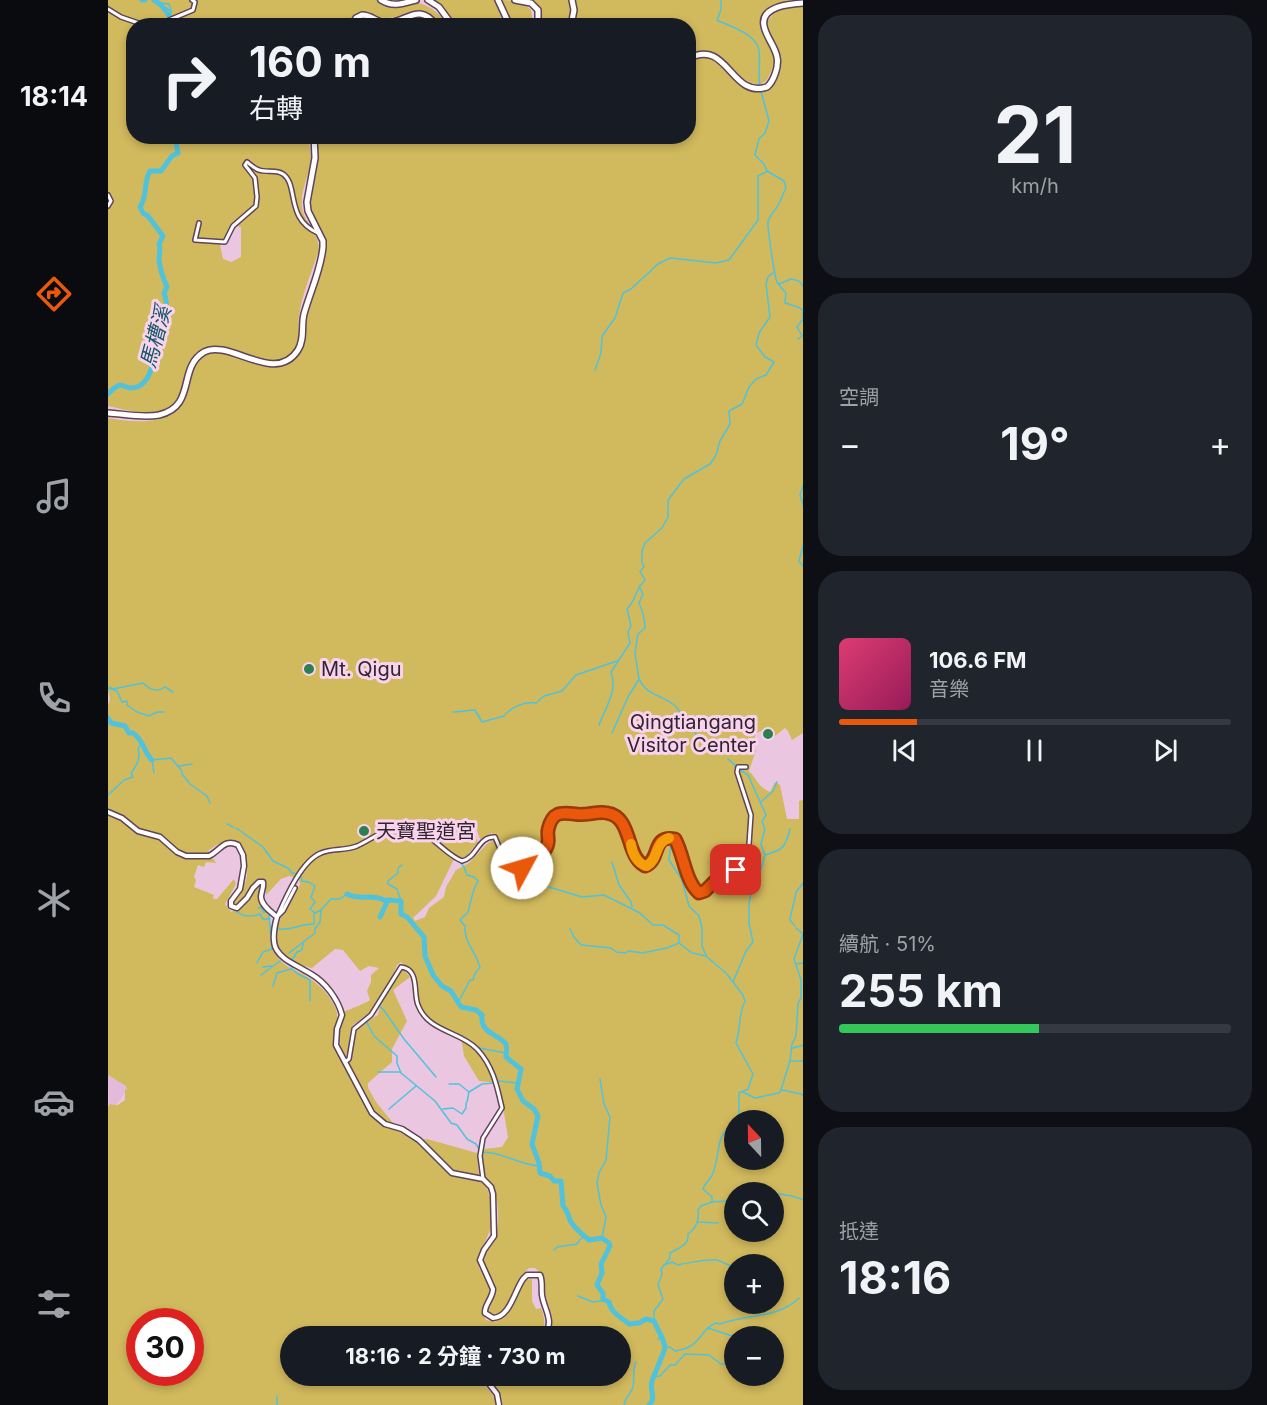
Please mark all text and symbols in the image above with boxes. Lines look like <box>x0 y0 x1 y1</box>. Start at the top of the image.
text: 160 m <box>249 36 371 87</box>
icon: right <box>150 42 228 120</box>
text: 18:14 <box>20 80 88 113</box>
text: 21 <box>994 87 1076 182</box>
text: 右轉 <box>249 92 303 125</box>
text: km/h <box>1011 174 1059 198</box>
icon: directions <box>33 273 75 315</box>
water label: 馬槽溪 <box>135 300 177 371</box>
text: 空調 <box>839 385 879 409</box>
text: 19° <box>1000 416 1070 471</box>
text: − <box>839 424 861 464</box>
text: + <box>1209 424 1231 464</box>
icon: music <box>33 475 75 517</box>
text: 106.6 FM <box>929 647 1027 673</box>
place label: Mt. Qigu <box>321 657 402 681</box>
marker: Mt. Qigu <box>302 662 316 676</box>
icon: phone <box>33 677 75 719</box>
text: 音樂 <box>929 677 969 701</box>
place label: Qingtiangang Visitor Center <box>627 710 756 757</box>
marker: Qingtiangang Visitor Center <box>761 727 775 741</box>
icon: previous <box>888 734 921 767</box>
icon: pause <box>1018 734 1051 767</box>
icon: next <box>1149 734 1182 767</box>
place label: 天寶聖道宮 <box>376 819 476 843</box>
marker: 天寶聖道宮 <box>357 824 371 838</box>
position arrow <box>490 836 554 900</box>
pin <box>710 844 761 895</box>
icon: arrive <box>719 853 752 886</box>
icon: climate <box>33 879 75 921</box>
text: 續航 · 51% <box>839 932 936 956</box>
text: 255 km <box>839 963 1003 1018</box>
icon: car <box>33 1081 75 1123</box>
north arrow <box>724 1110 784 1170</box>
map controls <box>724 1110 784 1386</box>
button: search <box>724 1182 784 1242</box>
text: 抵達 <box>839 1219 879 1243</box>
text: 18:16 <box>839 1250 951 1305</box>
button: + <box>724 1254 784 1314</box>
icon: filters <box>33 1283 75 1325</box>
speed limit sign: 30 <box>126 1308 204 1386</box>
button: − <box>724 1326 784 1386</box>
text: 18:16 · 2 分鐘 · 730 m <box>345 1343 566 1369</box>

